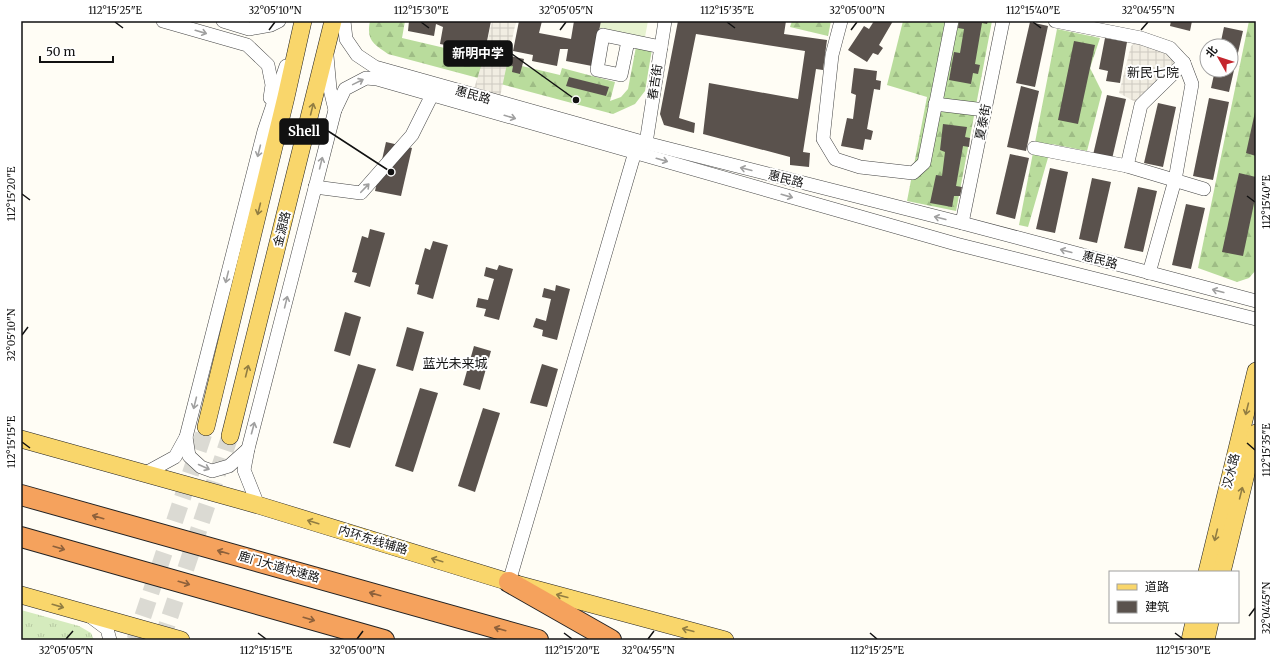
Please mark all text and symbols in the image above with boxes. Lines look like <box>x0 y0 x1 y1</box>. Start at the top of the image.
text: 112°15'25"E <box>88 4 142 17</box>
text: 32°05'10"N <box>248 4 302 17</box>
text: 112°15'30"E <box>394 4 449 17</box>
text: 32°05'05"N <box>539 4 593 17</box>
text: 112°15'35"E <box>700 4 754 17</box>
text: 32°05'00"N <box>829 4 885 17</box>
text: 112°15'40"E <box>1006 4 1061 17</box>
text: 32°04'55"N <box>1121 4 1175 17</box>
one-way arrow <box>194 28 207 36</box>
scale bar <box>40 38 113 64</box>
north arrow <box>1199 38 1239 78</box>
callout: 新明中学 <box>444 41 512 66</box>
text: 北 <box>1202 43 1220 60</box>
text: 50 m <box>46 44 75 59</box>
text: 新明中学 <box>452 45 504 62</box>
street label: 春吉街 <box>644 63 665 101</box>
district label: 新民七院 <box>1127 64 1179 81</box>
one-way arrow <box>352 78 364 85</box>
street label: 惠民路 <box>454 82 493 107</box>
one-way arrow <box>308 103 316 116</box>
street label: 夏泰街 <box>972 103 993 141</box>
one-way arrow <box>504 114 517 121</box>
callout: Shell <box>280 119 328 144</box>
text: Shell <box>288 123 320 140</box>
one-way arrow <box>255 145 262 158</box>
one-way arrow <box>318 157 325 170</box>
one-way arrow <box>656 157 669 164</box>
one-way arrow <box>740 164 753 172</box>
text: 112°15'20"E <box>5 166 18 221</box>
street label: 惠民路 <box>767 167 805 190</box>
text: 112°15'40"E <box>1260 174 1273 229</box>
one-way arrow <box>360 183 370 193</box>
one-way arrow <box>781 193 794 200</box>
one-way arrow <box>255 202 262 215</box>
street label: 金源路 <box>270 210 293 248</box>
one-way arrow <box>934 213 947 221</box>
one-way arrow <box>1059 246 1072 254</box>
street label: 惠民路 <box>1081 248 1119 271</box>
one-way arrow <box>223 271 230 284</box>
one-way arrow <box>1212 287 1225 295</box>
one-way arrow <box>282 296 290 309</box>
text: 32°05'10"N <box>5 308 18 362</box>
district label: 蓝光未来城 <box>422 355 488 372</box>
one-way arrow <box>243 365 251 378</box>
one-way arrow <box>191 396 198 409</box>
one-way arrow <box>1242 402 1250 415</box>
text: 112°15'15"E <box>5 415 18 468</box>
one-way arrow <box>250 422 258 435</box>
text: 112°15'35"E <box>1260 423 1273 477</box>
street label: 汉水路 <box>1219 452 1242 490</box>
one-way arrow <box>198 464 210 472</box>
one-way arrow <box>1238 487 1246 500</box>
one-way arrow <box>92 512 105 520</box>
one-way arrow <box>307 518 320 525</box>
street label: 内环东线辅路 <box>337 522 410 557</box>
one-way arrow <box>1211 528 1219 541</box>
one-way arrow <box>52 545 65 552</box>
one-way arrow <box>217 548 230 555</box>
street label: 鹿门大道快速路 <box>237 548 322 585</box>
one-way arrow <box>431 556 444 563</box>
legend <box>1109 571 1239 623</box>
text: 道路 <box>1145 579 1169 594</box>
one-way arrow <box>177 580 190 587</box>
text: 32°04'45"N <box>1260 582 1273 634</box>
one-way arrow <box>369 590 382 597</box>
one-way arrow <box>556 592 569 599</box>
text: 建筑 <box>1145 599 1169 614</box>
one-way arrow <box>52 603 65 610</box>
one-way arrow <box>302 616 315 623</box>
one-way arrow <box>494 625 507 632</box>
one-way arrow <box>681 626 694 633</box>
text: 32°05'05"N <box>39 644 93 657</box>
text: 112°15'15"E <box>240 644 293 657</box>
text: 32°05'00"N <box>329 644 385 657</box>
text: 112°15'20"E <box>545 644 600 657</box>
text: 32°04'55"N <box>621 644 675 657</box>
text: 112°15'25"E <box>850 644 904 657</box>
text: 112°15'30"E <box>1156 644 1211 657</box>

